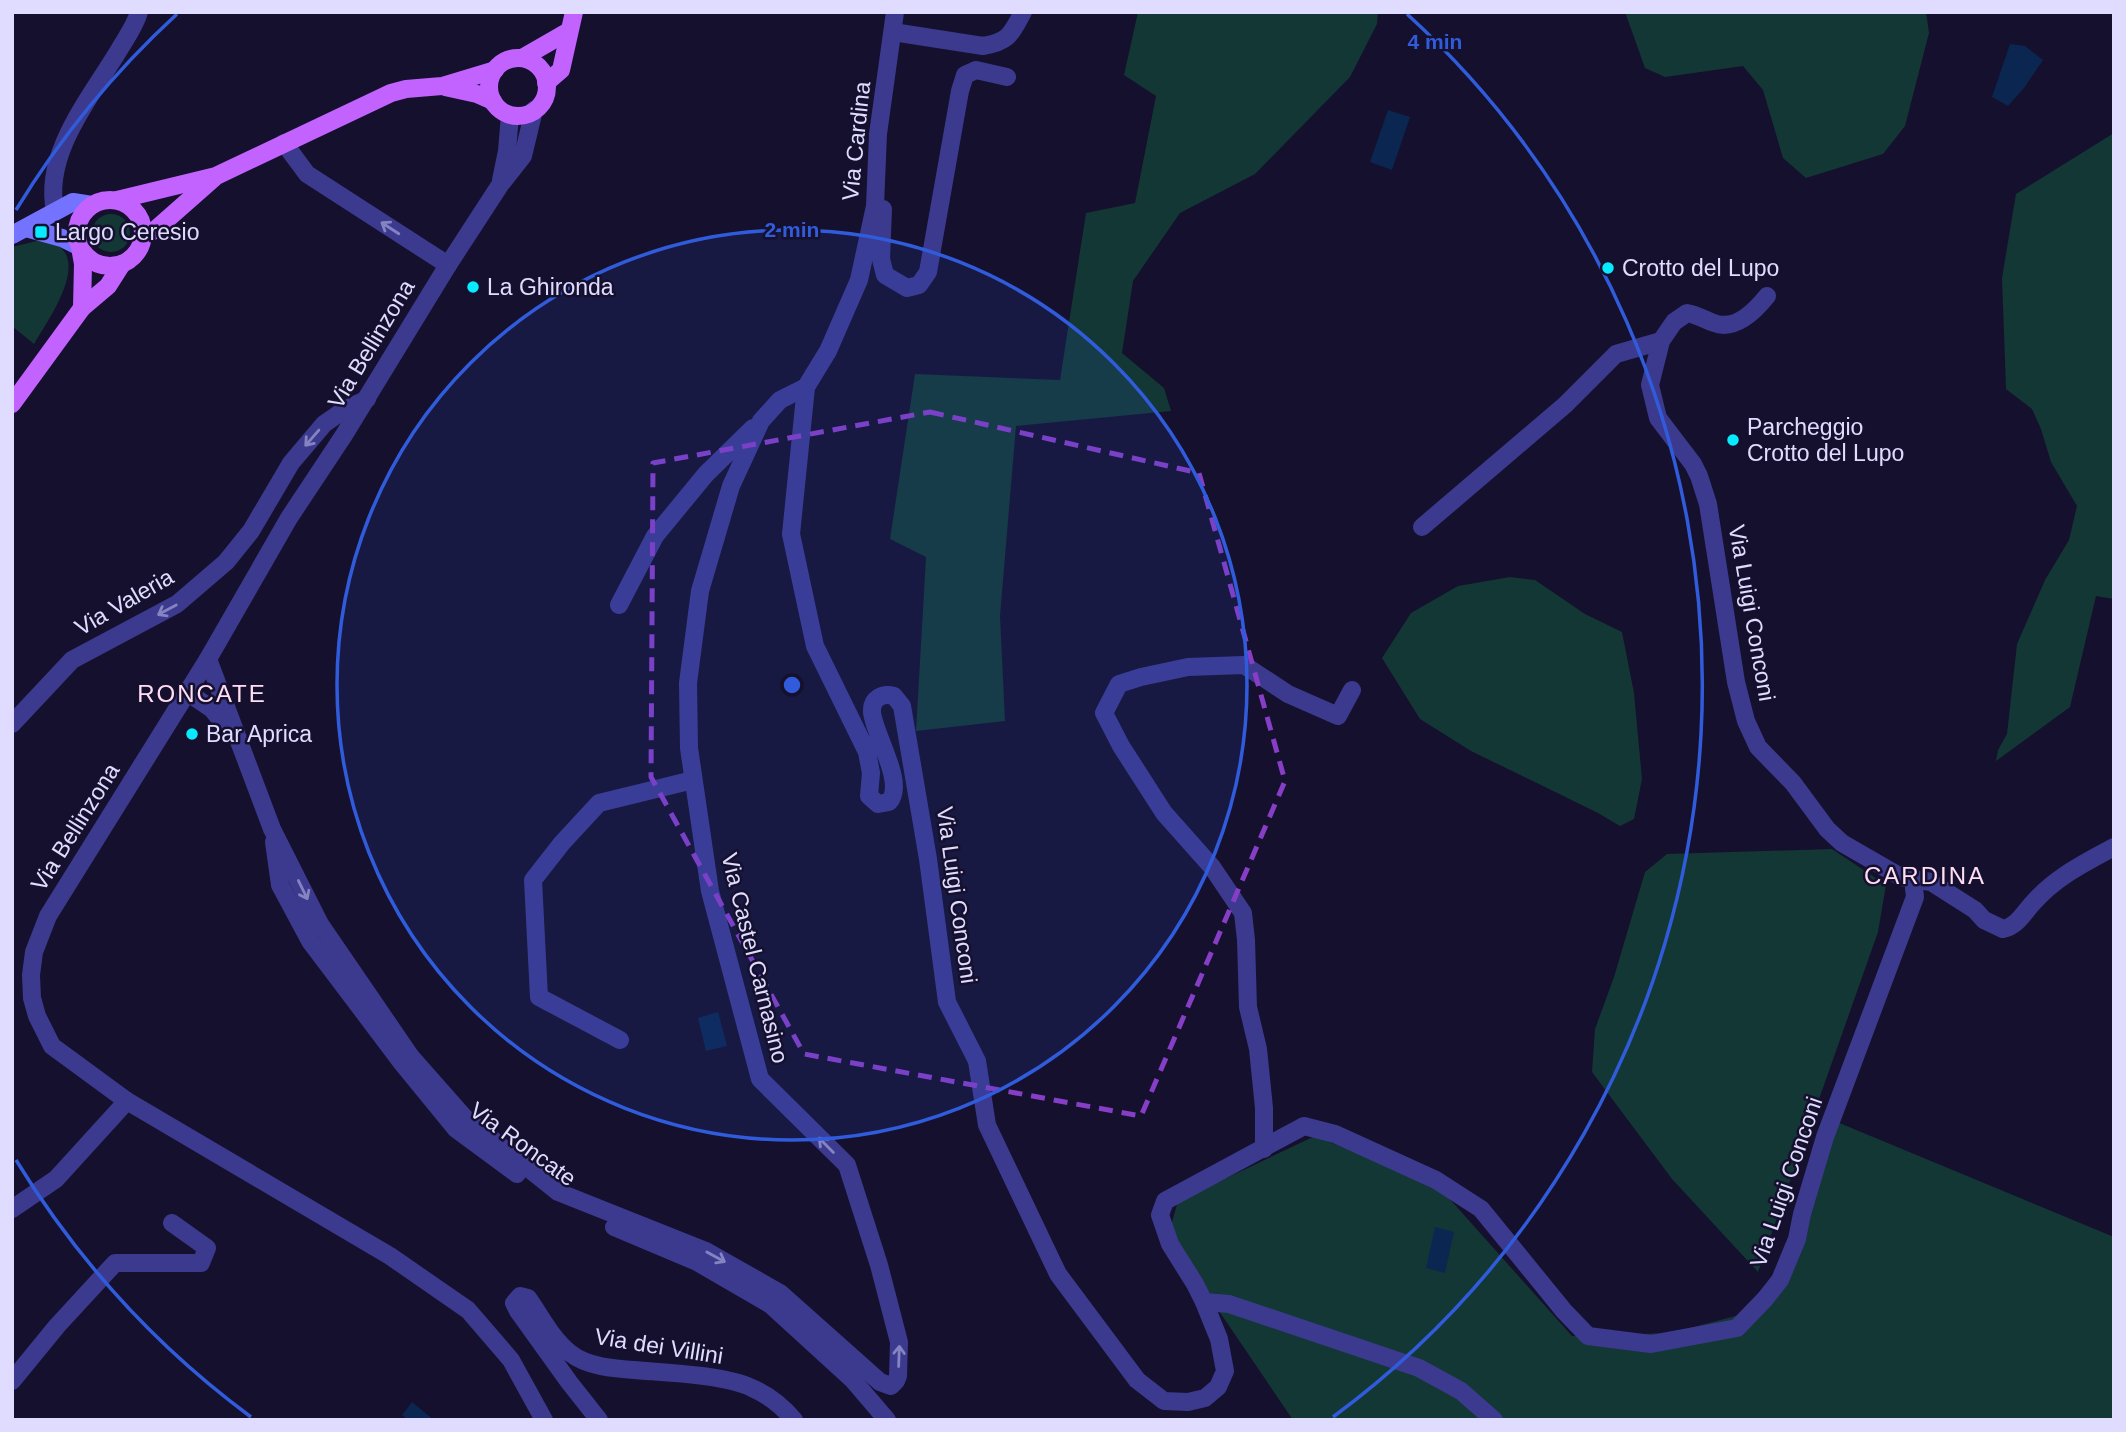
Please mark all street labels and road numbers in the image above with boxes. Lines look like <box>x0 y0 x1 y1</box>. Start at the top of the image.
street label: Via Cardina <box>837 80 875 202</box>
street label: Via Bellinzona <box>322 275 420 413</box>
street label: Via Luigi Conconi <box>1724 523 1780 703</box>
street label: Via Valeria <box>70 563 178 641</box>
street label: Via Bellinzona <box>25 758 125 896</box>
street label: Via Luigi Conconi <box>932 805 982 985</box>
street label: Via Castel Carnasino <box>716 850 794 1066</box>
street label: Via Luigi Conconi <box>1745 1093 1827 1271</box>
street label: Via Roncate <box>465 1097 581 1191</box>
street label: Via dei Villini <box>593 1323 725 1369</box>

